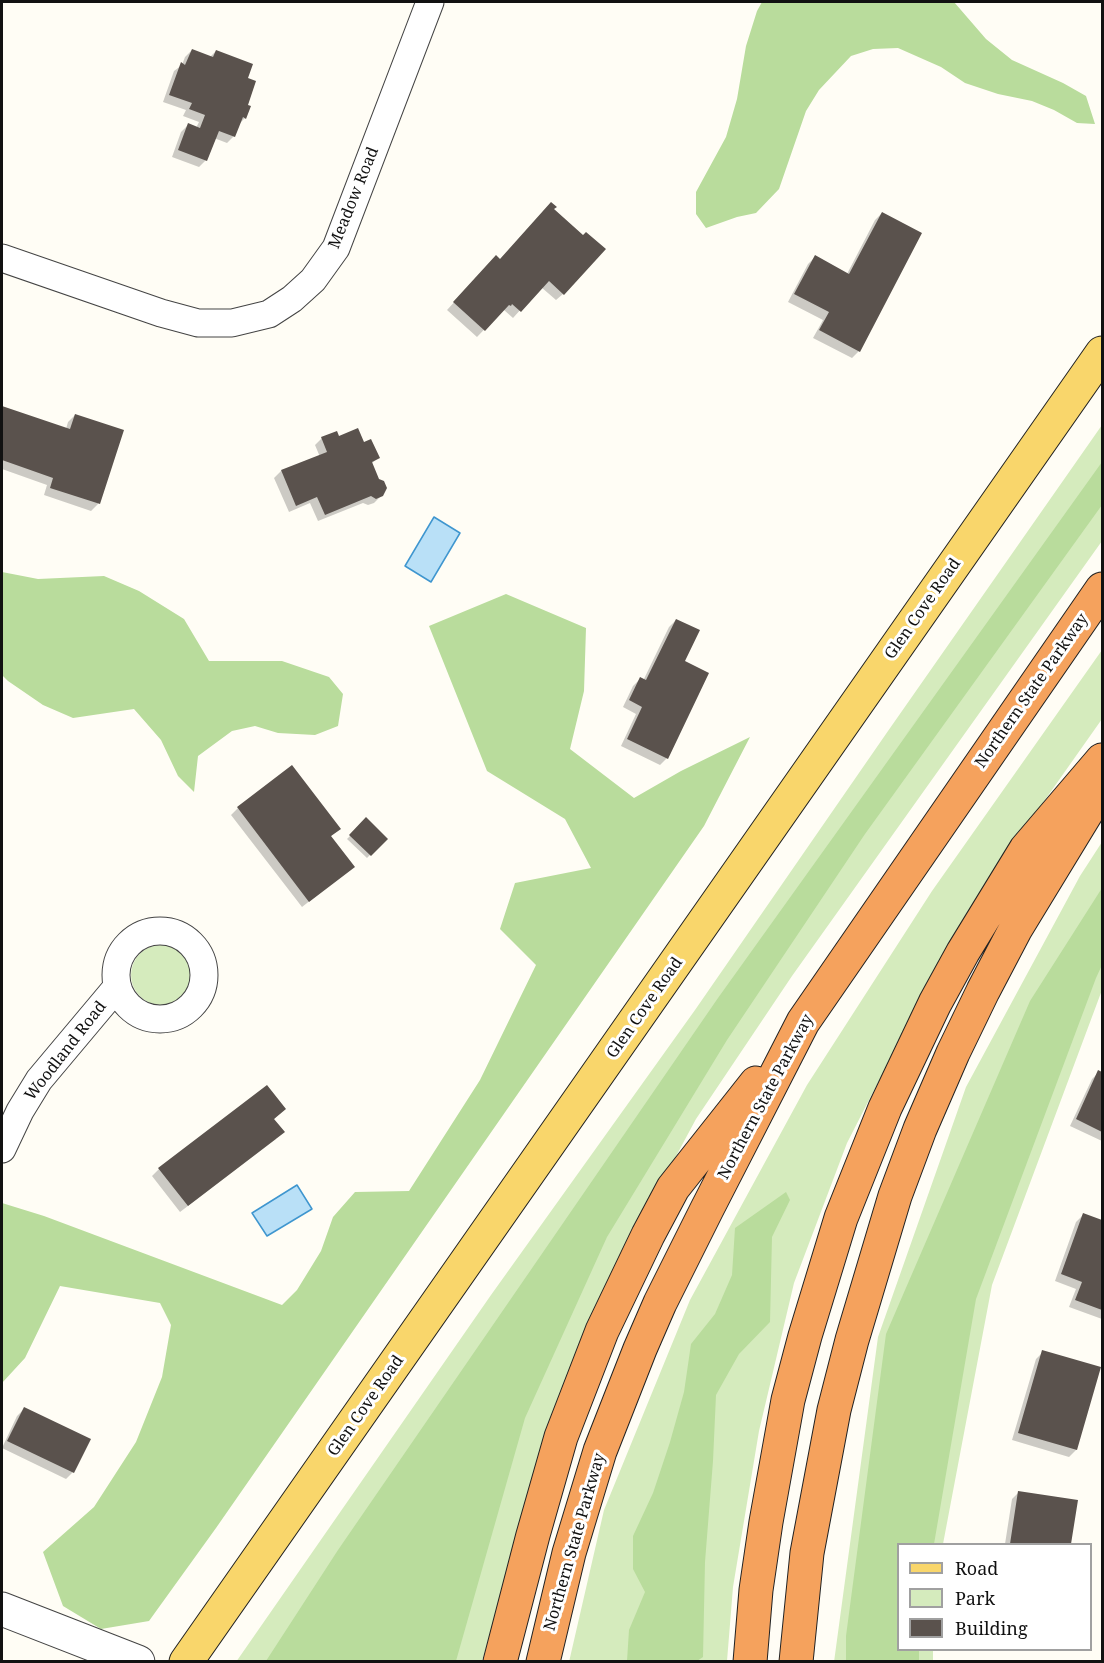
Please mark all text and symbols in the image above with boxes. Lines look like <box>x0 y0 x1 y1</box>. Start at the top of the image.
street label: Meadow Road <box>325 144 383 252</box>
street label: Glen Cove Road <box>881 555 965 663</box>
street label: Northern State Parkway <box>971 610 1093 772</box>
street label: Glen Cove Road <box>603 954 687 1062</box>
street label: Woodland Road <box>21 997 111 1105</box>
street label: Northern State Parkway <box>714 1011 818 1183</box>
street label: Glen Cove Road <box>324 1352 408 1460</box>
street label: Northern State Parkway <box>540 1451 610 1633</box>
legend <box>897 1543 1092 1651</box>
text: Road <box>955 1556 998 1580</box>
text: Park <box>955 1586 995 1610</box>
text: Building <box>955 1616 1028 1640</box>

